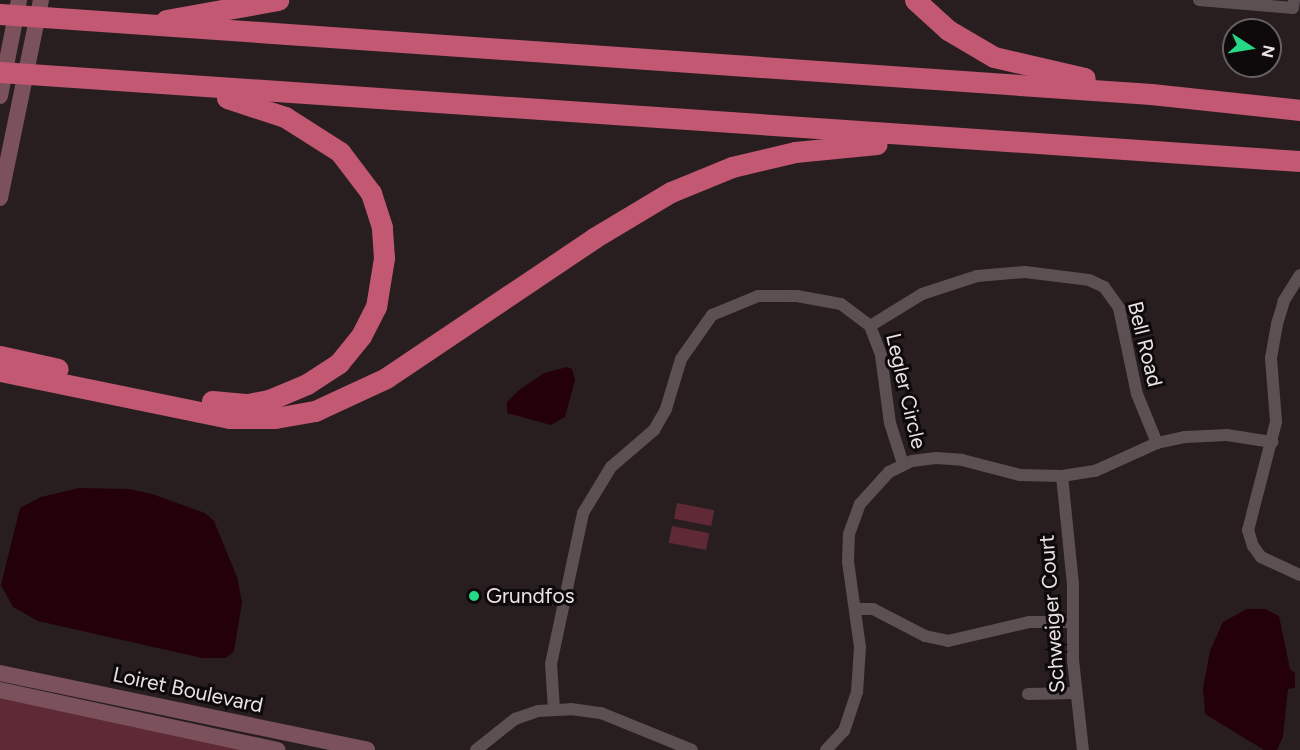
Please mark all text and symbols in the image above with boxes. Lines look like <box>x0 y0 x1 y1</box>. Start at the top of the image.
north arrow <box>1222 18 1282 78</box>
text: N <box>1258 43 1279 59</box>
street label: Bell Road <box>1122 299 1168 389</box>
street label: Legler Circle <box>880 331 932 451</box>
street label: Schweiger Court <box>1034 534 1070 694</box>
place label: Grundfos <box>486 583 574 609</box>
marker: Grundfos <box>467 589 481 603</box>
street label: Loiret Boulevard <box>111 662 265 718</box>

